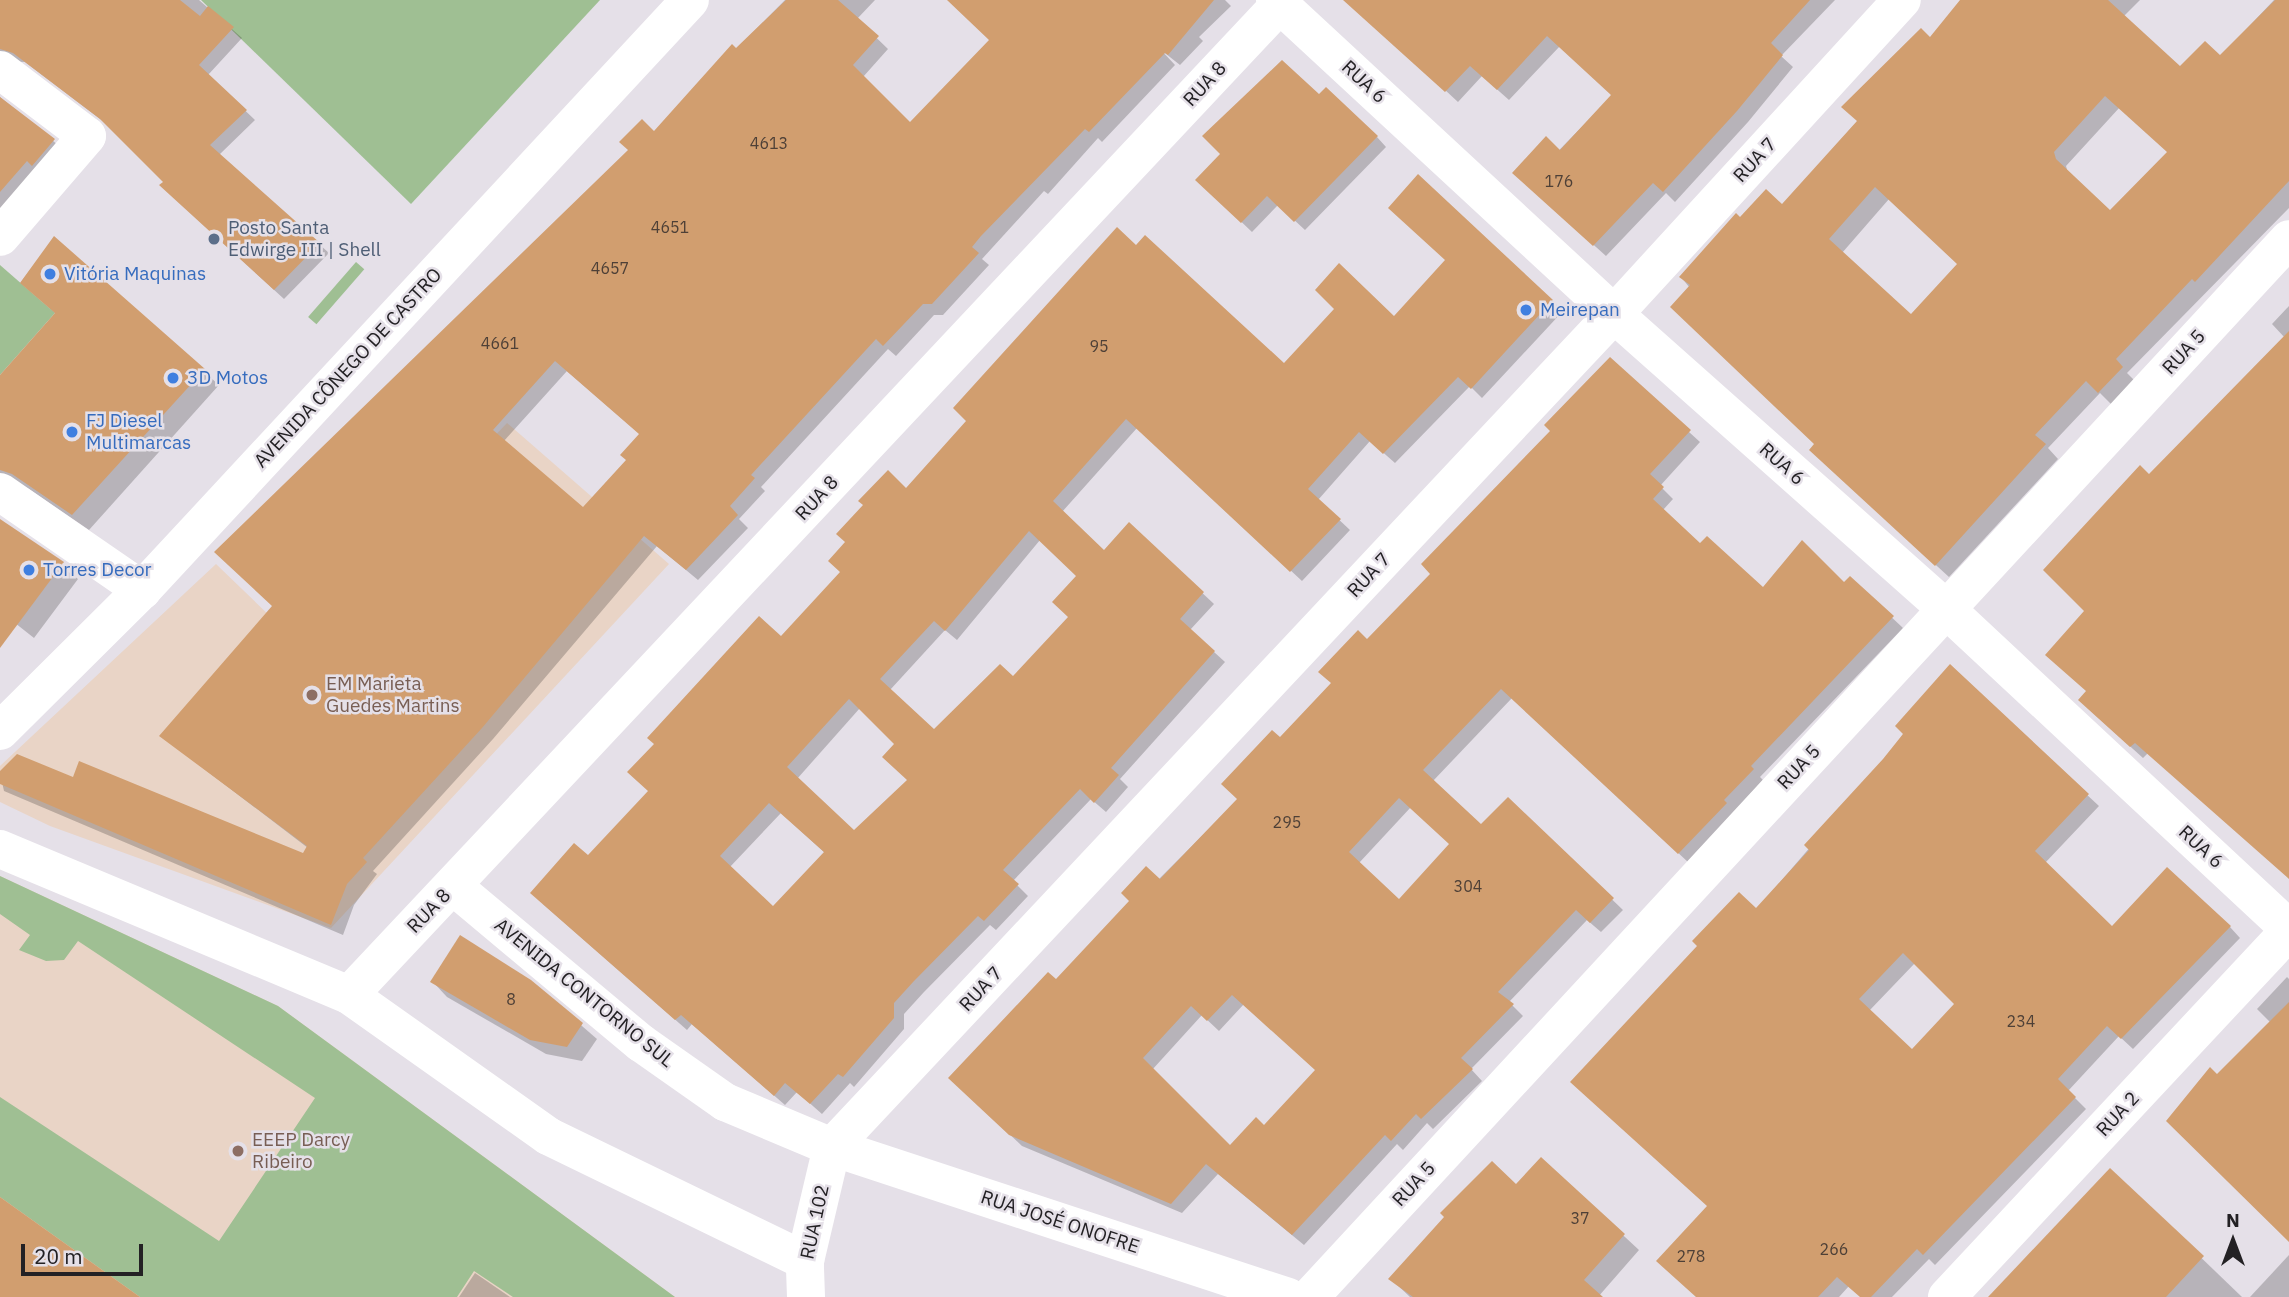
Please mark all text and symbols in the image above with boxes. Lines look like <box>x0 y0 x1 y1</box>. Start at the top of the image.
street label: RUA 6 <box>1337 56 1391 108</box>
street label: RUA 8 <box>1179 57 1231 111</box>
house number: 4613 <box>750 133 788 153</box>
street label: RUA 7 <box>1729 133 1781 187</box>
house number: 176 <box>1545 171 1573 191</box>
place label: Posto Santa Edwirge III | Shell <box>228 217 381 261</box>
house number: 4651 <box>651 217 689 237</box>
marker: Posto Santa Edwirge III | Shell <box>206 231 222 247</box>
house number: 4657 <box>591 258 629 278</box>
place label: Vitória Maquinas <box>64 263 206 285</box>
street label: AVENIDA CÔNEGO DE CASTRO <box>250 264 446 472</box>
marker: Vitória Maquinas <box>42 266 58 282</box>
place label: Meirepan <box>1540 299 1620 321</box>
marker: Meirepan <box>1518 302 1534 318</box>
street label: RUA 5 <box>2158 325 2210 379</box>
house number: 4661 <box>481 333 519 353</box>
house number: 95 <box>1089 336 1109 356</box>
place label: 3D Motos <box>187 367 268 389</box>
marker: 3D Motos <box>165 370 181 386</box>
place label: FJ Diesel Multimarcas <box>86 410 191 454</box>
marker: FJ Diesel Multimarcas <box>64 424 80 440</box>
street label: RUA 6 <box>1755 438 1809 490</box>
street label: RUA 8 <box>791 471 843 525</box>
street label: RUA 7 <box>1343 548 1395 602</box>
place label: Torres Decor <box>43 559 152 581</box>
marker: Torres Decor <box>21 562 37 578</box>
place label: EM Marieta Guedes Martins <box>326 673 460 717</box>
marker: EM Marieta Guedes Martins <box>304 687 320 703</box>
street label: RUA 5 <box>1773 740 1825 794</box>
house number: 295 <box>1273 812 1301 832</box>
street label: RUA 6 <box>2174 821 2228 873</box>
house number: 304 <box>1454 876 1482 896</box>
street label: RUA 8 <box>403 884 455 938</box>
street label: AVENIDA CONTORNO SUL <box>490 914 678 1072</box>
street label: RUA 7 <box>955 962 1007 1016</box>
house number: 8 <box>506 989 516 1009</box>
house number: 234 <box>2007 1011 2035 1031</box>
street label: RUA 2 <box>2092 1087 2144 1141</box>
place label: EEEP Darcy Ribeiro <box>252 1129 350 1173</box>
marker: EEEP Darcy Ribeiro <box>230 1143 246 1159</box>
street label: RUA 5 <box>1388 1157 1440 1211</box>
street label: RUA 102 <box>796 1183 834 1261</box>
street label: RUA JOSÉ ONOFRE <box>978 1186 1142 1258</box>
north arrow <box>2198 1206 2268 1276</box>
house number: 37 <box>1570 1208 1590 1228</box>
text: N <box>2226 1208 2240 1232</box>
scale bar <box>24 1230 147 1274</box>
house number: 266 <box>1820 1239 1848 1259</box>
text: 20 m <box>34 1242 83 1270</box>
house number: 278 <box>1677 1246 1705 1266</box>

